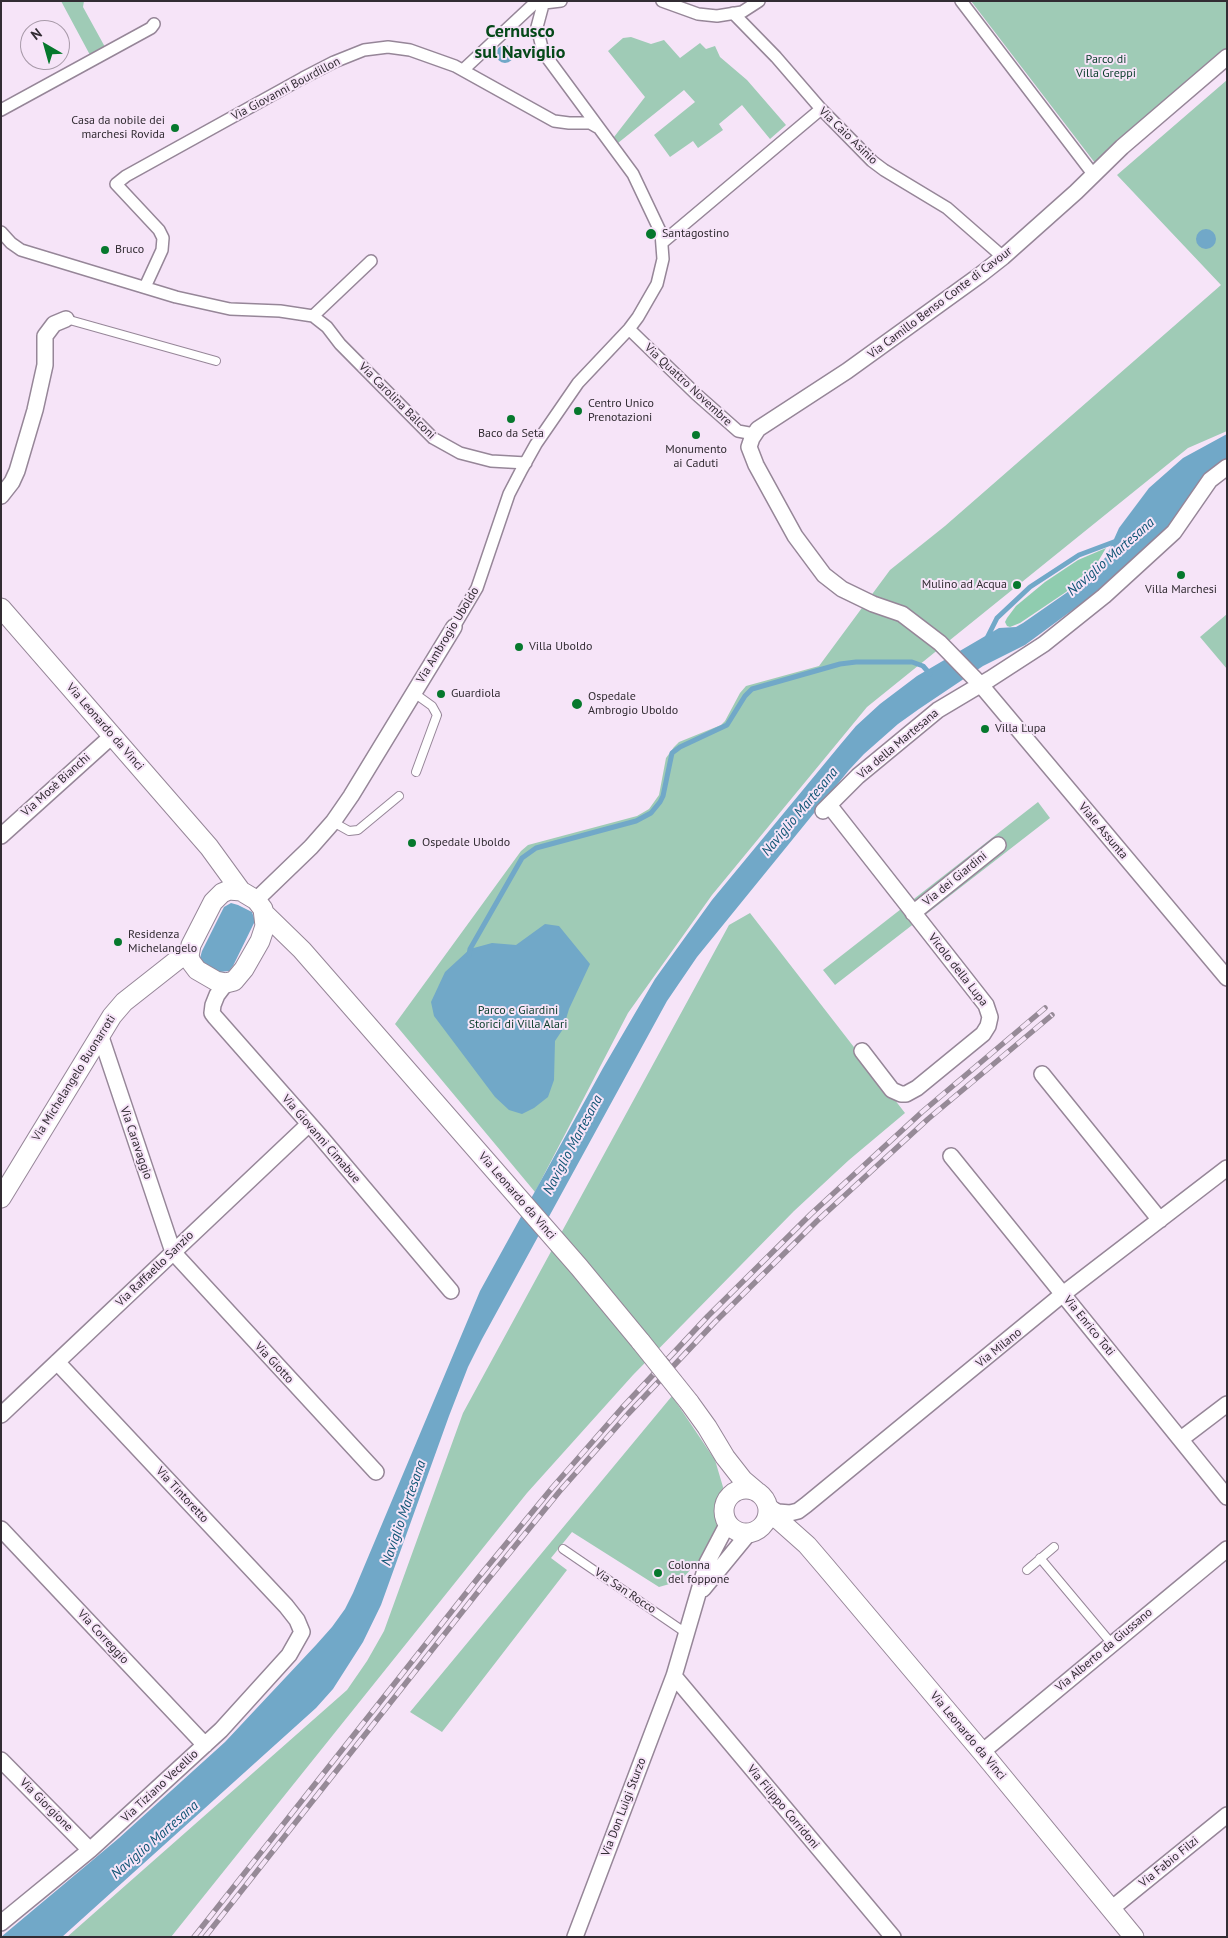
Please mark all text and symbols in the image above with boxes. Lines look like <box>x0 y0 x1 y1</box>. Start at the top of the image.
north arrow <box>20 20 70 70</box>
district label: Cernusco sul Naviglio <box>475 21 565 64</box>
text: N <box>27 24 46 44</box>
park label: Parco di Villa Greppi <box>1076 53 1136 81</box>
street label: Via Giovanni Bourdillon <box>229 54 343 124</box>
street label: Via Caio Asinio <box>816 104 880 168</box>
place label: Casa da nobile dei marchesi Rovida <box>71 114 165 142</box>
marker: Casa da nobile dei marchesi Rovida <box>169 122 181 134</box>
marker: Santagostino <box>644 227 658 241</box>
place label: Santagostino <box>662 227 729 241</box>
place label: Bruco <box>115 243 144 257</box>
marker: Bruco <box>99 244 111 256</box>
street label: Via Camillo Benso Conte di Cavour <box>865 244 1015 362</box>
street label: Via Quattro Novembre <box>641 341 735 429</box>
street label: Via Carolina Balconi <box>356 360 438 442</box>
place label: Centro Unico Prenotazioni <box>588 397 654 425</box>
marker: Centro Unico Prenotazioni <box>572 405 584 417</box>
marker: Baco da Seta <box>505 413 517 425</box>
place label: Baco da Seta <box>478 427 544 441</box>
marker: Monumento ai Caduti <box>690 429 702 441</box>
place label: Monumento ai Caduti <box>665 443 727 471</box>
water label: Naviglio Martesana <box>1064 515 1158 599</box>
marker: Villa Marchesi <box>1175 569 1187 581</box>
place label: Mulino ad Acqua <box>922 578 1007 592</box>
marker: Mulino ad Acqua <box>1011 579 1023 591</box>
place label: Villa Marchesi <box>1145 583 1217 597</box>
street label: Via Ambrogio Uboldo <box>414 584 482 686</box>
place label: Villa Uboldo <box>529 640 592 654</box>
marker: Villa Uboldo <box>513 641 525 653</box>
street label: Via Leonardo da Vinci <box>63 681 147 773</box>
place label: Guardiola <box>451 687 500 701</box>
marker: Guardiola <box>435 688 447 700</box>
place label: Ospedale Ambrogio Uboldo <box>588 690 678 718</box>
marker: Ospedale Ambrogio Uboldo <box>570 697 584 711</box>
street label: Via della Martesana <box>855 706 941 782</box>
place label: Villa Lupa <box>995 722 1046 736</box>
marker: Villa Lupa <box>979 723 991 735</box>
street label: Via Mosè Bianchi <box>19 750 93 820</box>
water label: Naviglio Martesana <box>758 764 842 860</box>
street label: Viale Assunta <box>1075 800 1131 862</box>
place label: Ospedale Uboldo <box>422 836 510 850</box>
marker: Ospedale Uboldo <box>406 837 418 849</box>
street label: Via dei Giardini <box>920 849 990 909</box>
place label: Residenza Michelangelo <box>128 928 197 956</box>
street label: Vicolo della Lupa <box>925 931 991 1009</box>
marker: Residenza Michelangelo <box>112 936 124 948</box>
park label: Parco e Giardini Storici di Villa Alari <box>469 1004 567 1032</box>
street label: Via Michelangelo Buonarroti <box>29 1012 119 1144</box>
street label: Via Giovanni Cimabue <box>279 1092 363 1186</box>
water label: Naviglio Martesana <box>540 1092 606 1198</box>
street label: Via Caravaggio <box>117 1105 155 1181</box>
street label: Via Leonardo da Vinci <box>475 1150 559 1242</box>
street label: Via Raffaello Sanzio <box>113 1228 197 1310</box>
street label: Via Enrico Toti <box>1060 1293 1118 1359</box>
street label: Via Milano <box>973 1325 1025 1371</box>
street label: Via Giotto <box>251 1340 297 1386</box>
water label: Naviglio Martesana <box>378 1458 430 1568</box>
street label: Via Tintoretto <box>153 1464 211 1526</box>
place label: Colonna del foppone <box>668 1559 729 1587</box>
street label: Via San Rocco <box>592 1565 658 1617</box>
marker: Colonna del foppone <box>652 1567 664 1579</box>
street label: Via Alberto da Giussano <box>1053 1605 1155 1695</box>
street label: Via Correggio <box>74 1607 132 1667</box>
street label: Via Leonardo da Vinci <box>927 1689 1009 1783</box>
street label: Via Tiziano Vecellio <box>119 1747 201 1825</box>
street label: Via Don Luigi Sturzo <box>599 1756 649 1858</box>
street label: Via Filippo Corridoni <box>744 1762 822 1852</box>
street label: Via Giorgione <box>17 1776 75 1834</box>
water label: Naviglio Martesana <box>108 1798 202 1882</box>
street label: Via Fabio Filzi <box>1136 1834 1202 1890</box>

